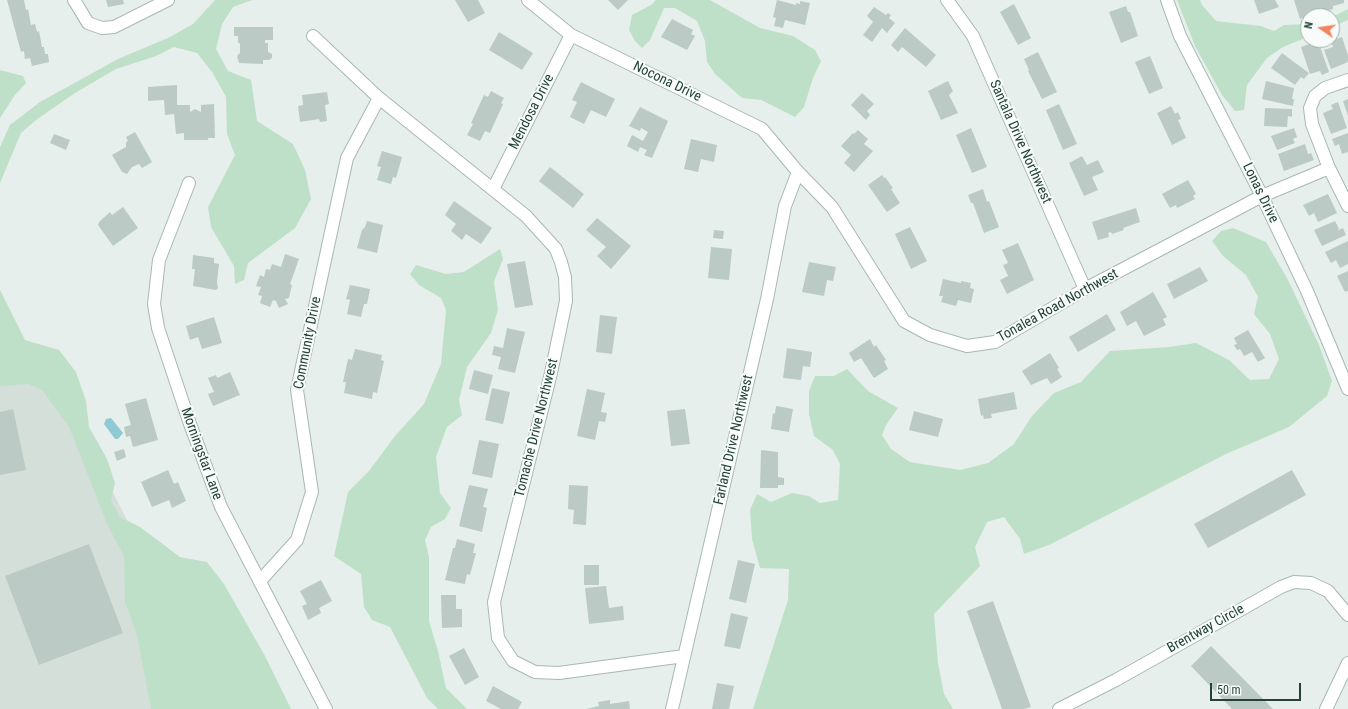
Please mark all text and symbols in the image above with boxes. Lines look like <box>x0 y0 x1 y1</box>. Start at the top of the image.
north arrow <box>1300 8 1340 48</box>
text: N <box>1302 21 1316 30</box>
street label: Nocona Drive <box>630 58 704 106</box>
street label: Mendosa Drive <box>506 72 558 152</box>
street label: Santala Drive Northwest <box>985 78 1055 206</box>
street label: Lonas Drive <box>1238 160 1282 226</box>
street label: Tonalea Road Northwest <box>995 266 1121 346</box>
street label: Community Drive <box>291 295 325 391</box>
street label: Tomache Drive Northwest <box>512 357 562 499</box>
street label: Farland Drive Northwest <box>711 373 757 507</box>
street label: Morningstar Lane <box>177 406 225 502</box>
street label: Brentway Circle <box>1165 601 1247 657</box>
scale bar <box>1212 675 1303 701</box>
text: 50 m <box>1217 683 1241 697</box>

